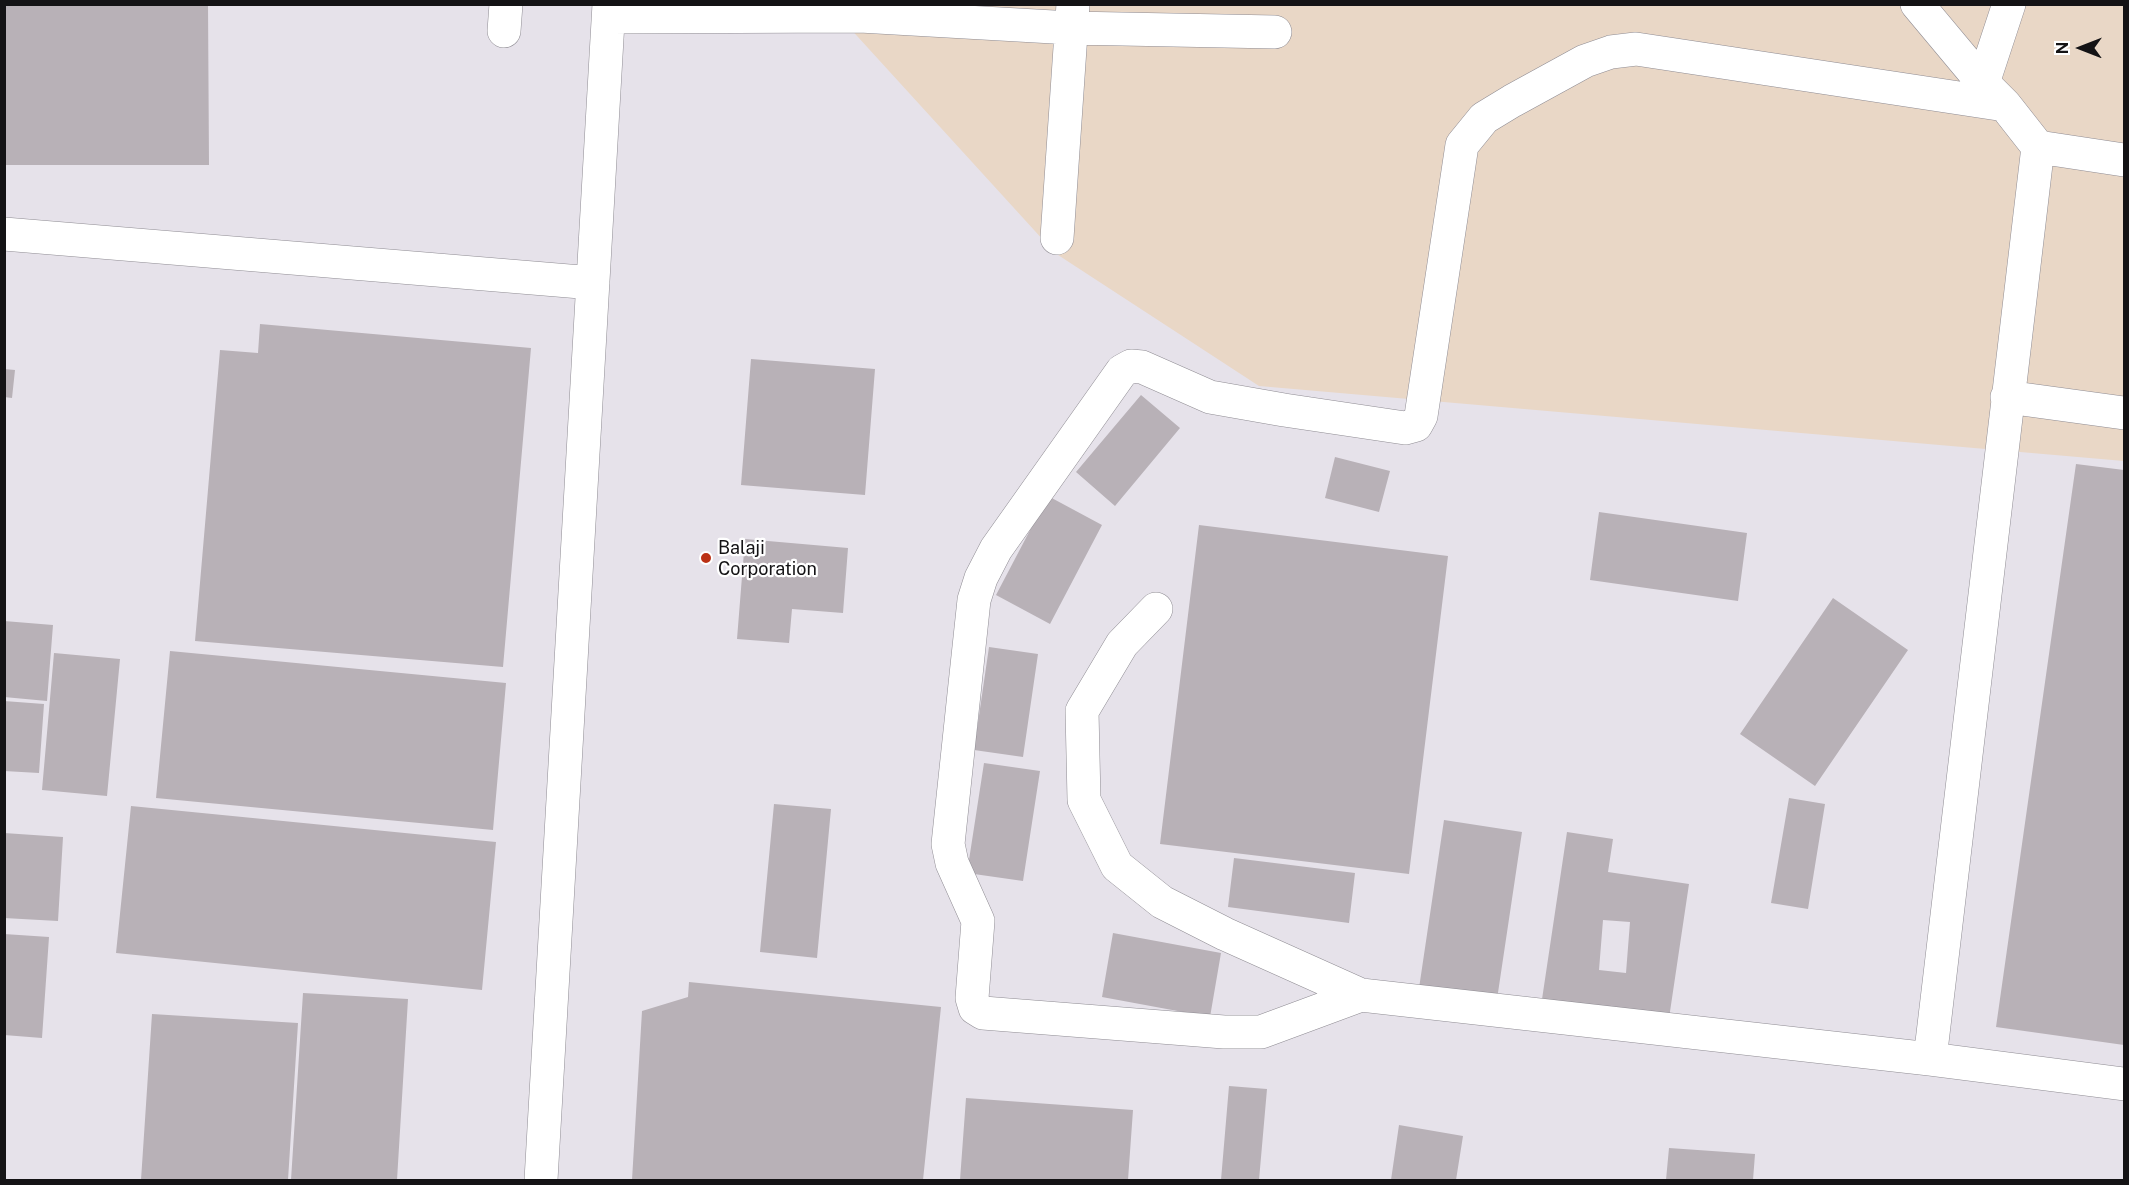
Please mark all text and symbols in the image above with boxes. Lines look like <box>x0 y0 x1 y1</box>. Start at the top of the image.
north arrow <box>2051 18 2111 78</box>
text: N <box>2053 42 2072 54</box>
place label: Balaji Corporation <box>718 537 817 580</box>
marker: Balaji Corporation <box>699 551 713 565</box>

